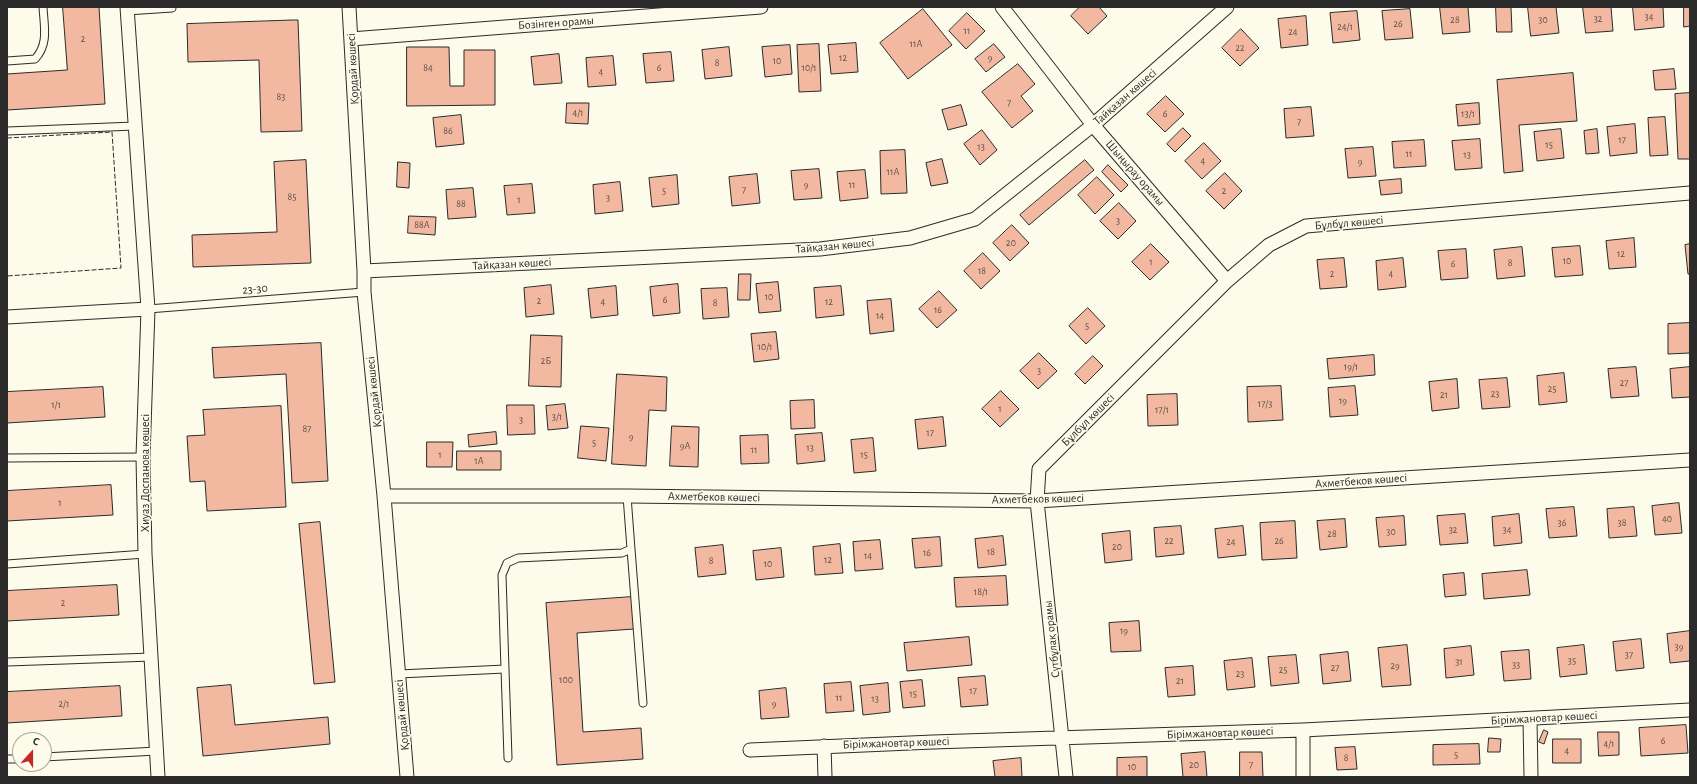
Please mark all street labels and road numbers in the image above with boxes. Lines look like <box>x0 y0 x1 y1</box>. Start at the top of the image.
street label: Бозінген орамы <box>518 13 594 33</box>
street label: Қордай көшесі <box>344 33 362 105</box>
street label: Тайқазан көшесі <box>1090 66 1160 128</box>
street label: Шыңырау орамы <box>1102 137 1168 209</box>
street label: Бұлбұл көшесі <box>1314 213 1384 233</box>
street label: Тайқазан көшесі <box>795 235 875 257</box>
street label: Тайқазан көшесі <box>472 255 552 273</box>
street label: 23-30 <box>242 281 268 297</box>
street label: Қордай көшесі <box>363 356 385 428</box>
street label: Бұлбұл көшесі <box>1058 390 1118 450</box>
street label: Хиуаз Доспанова көшесі <box>138 414 152 532</box>
street label: Ахметбеков көшесі <box>1314 471 1408 491</box>
street label: Ахметбеков көшесі <box>668 489 760 505</box>
street label: Ахметбеков көшесі <box>992 491 1084 507</box>
street label: Cүтбұлақ орамы <box>1041 600 1063 678</box>
street label: Қордай көшесі <box>392 679 412 751</box>
street label: Бірімжановтар көшесі <box>1490 708 1598 728</box>
street label: Бірімжановтар көшесі <box>1166 724 1274 742</box>
street label: Бірімжановтар көшесі <box>842 734 950 752</box>

